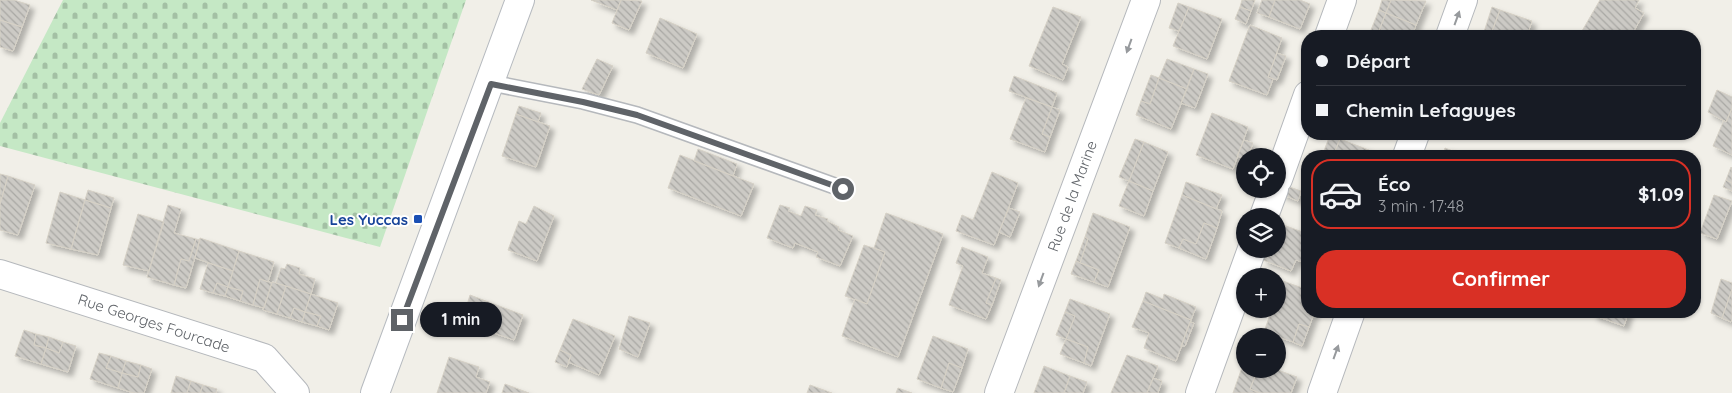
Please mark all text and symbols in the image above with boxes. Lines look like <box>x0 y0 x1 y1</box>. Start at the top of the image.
one-way arrow <box>1453 10 1461 25</box>
one-way arrow <box>1124 38 1132 53</box>
text: Départ <box>1346 49 1411 73</box>
text: Chemin Lefaguyes <box>1346 98 1516 122</box>
street label: Rue de la Marine <box>1043 138 1101 254</box>
map controls <box>1236 148 1286 378</box>
button: locate <box>1236 148 1286 198</box>
icon: car <box>1318 172 1363 217</box>
text: Éco <box>1378 172 1411 196</box>
route start <box>832 178 854 200</box>
text: $1.09 <box>1638 182 1684 206</box>
text: 3 min · 17:48 <box>1378 196 1464 216</box>
button: layers <box>1236 208 1286 258</box>
place label: Les Yuccas <box>330 210 408 229</box>
marker: Les Yuccas <box>412 213 424 225</box>
button: Confirmer <box>1316 250 1686 308</box>
button: + <box>1236 268 1286 318</box>
one-way arrow <box>1037 273 1045 288</box>
street label: Rue Georges Fourcade <box>75 289 233 357</box>
callout: 1 min <box>420 302 502 338</box>
route end <box>391 309 413 331</box>
text: 1 min <box>442 309 480 329</box>
button: − <box>1236 328 1286 378</box>
one-way arrow <box>1332 344 1340 359</box>

